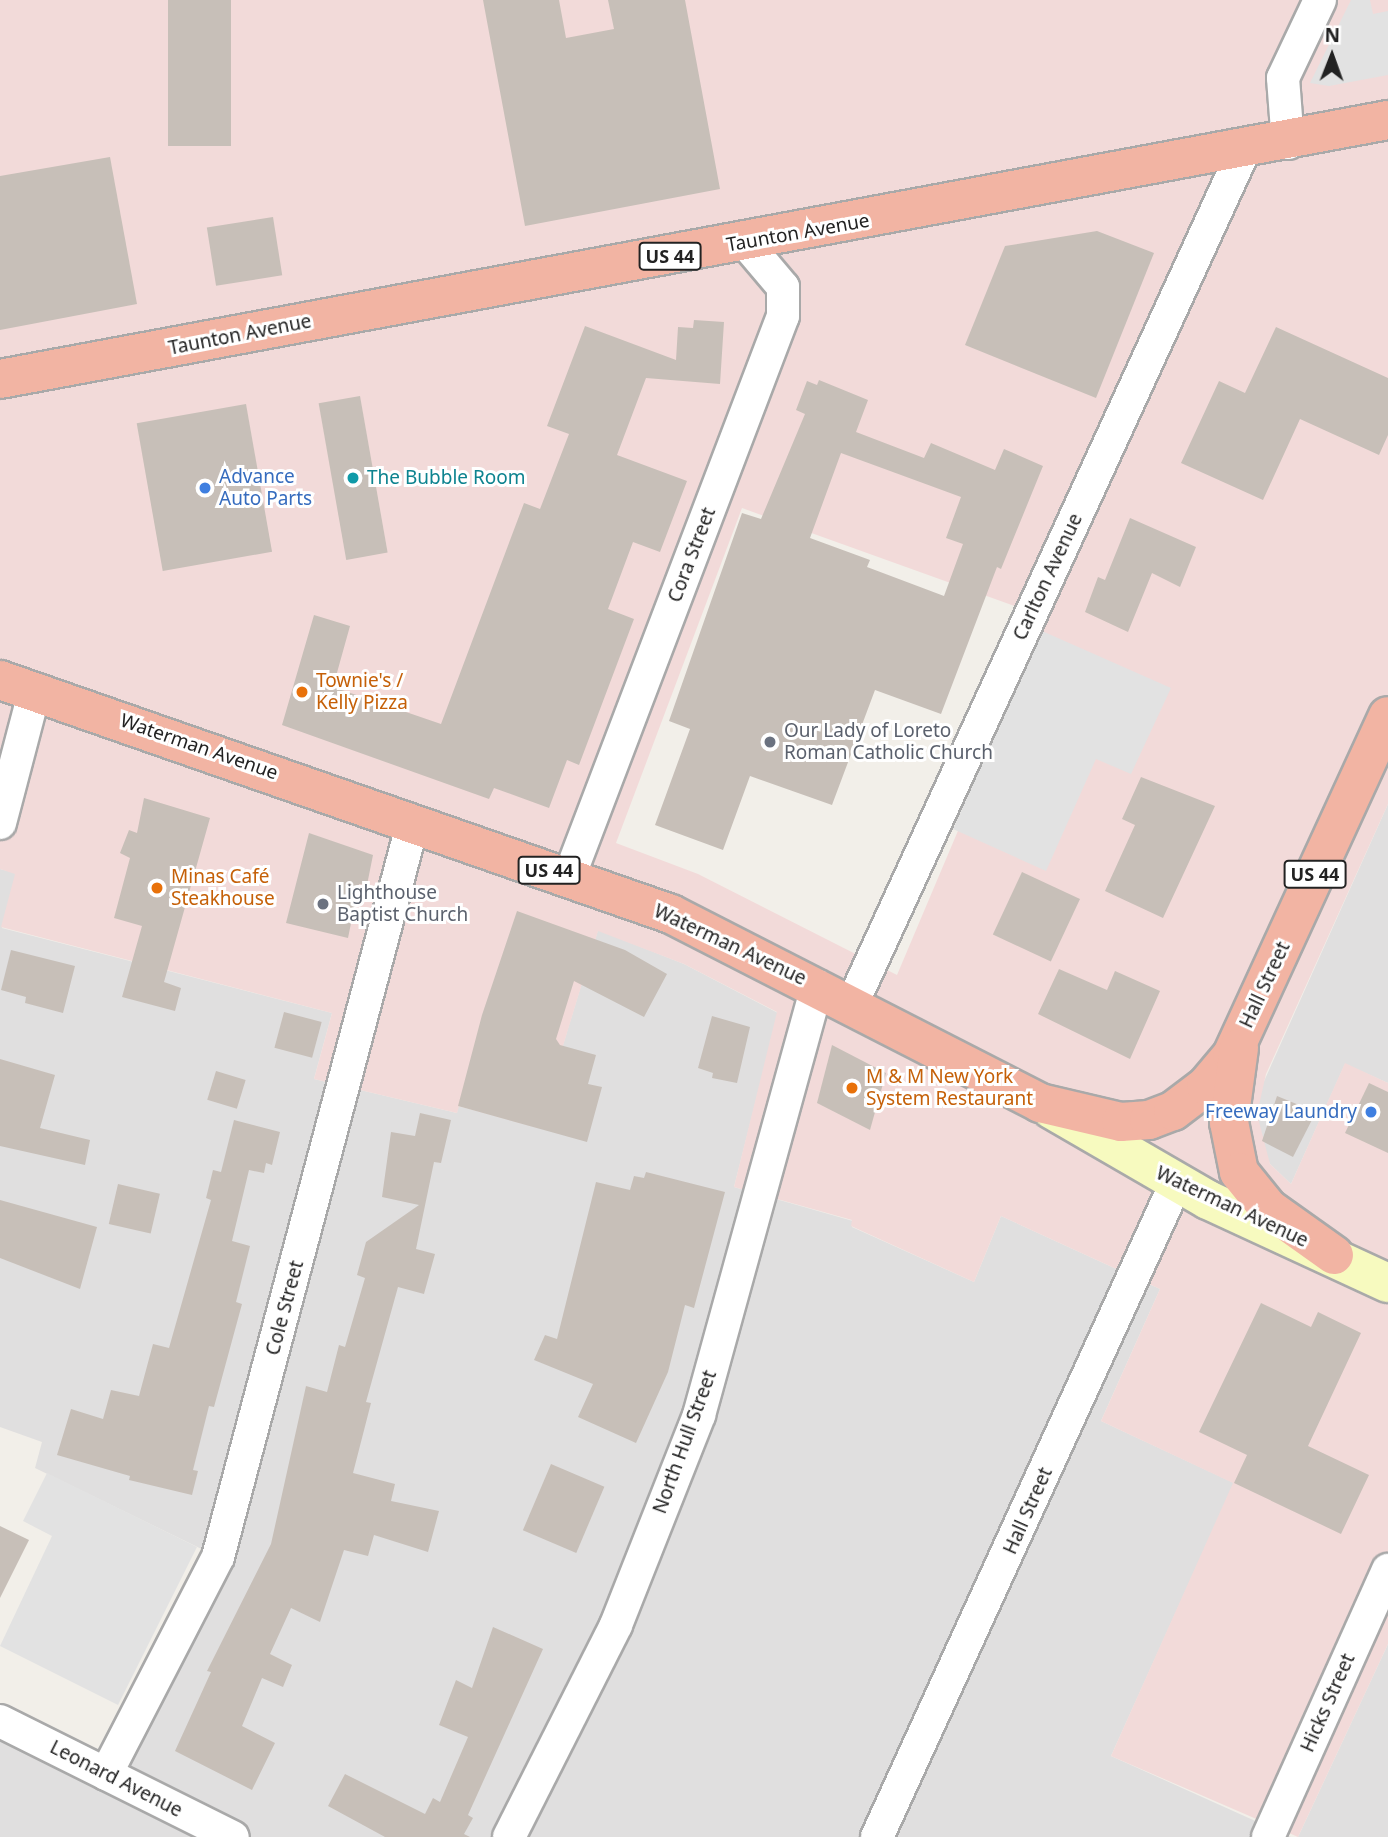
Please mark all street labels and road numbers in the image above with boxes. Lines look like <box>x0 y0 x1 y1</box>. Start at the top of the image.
street label: Taunton Avenue <box>725 209 871 257</box>
road number: US 44 <box>638 242 702 270</box>
street label: Taunton Avenue <box>167 310 313 360</box>
street label: Cora Street <box>664 504 720 606</box>
street label: Carlton Avenue <box>1009 510 1087 644</box>
street label: Waterman Avenue <box>117 709 281 785</box>
road number: US 44 <box>518 856 580 884</box>
road number: US 44 <box>1284 860 1346 888</box>
street label: Waterman Avenue <box>650 900 810 990</box>
street label: Hall Street <box>1235 938 1295 1032</box>
street label: Waterman Avenue <box>1152 1162 1312 1252</box>
street label: Cole Street <box>261 1258 309 1358</box>
street label: North Hull Street <box>648 1367 722 1517</box>
street label: Hall Street <box>999 1464 1057 1558</box>
street label: Hicks Street <box>1296 1650 1360 1756</box>
street label: Leonard Avenue <box>46 1736 186 1822</box>

